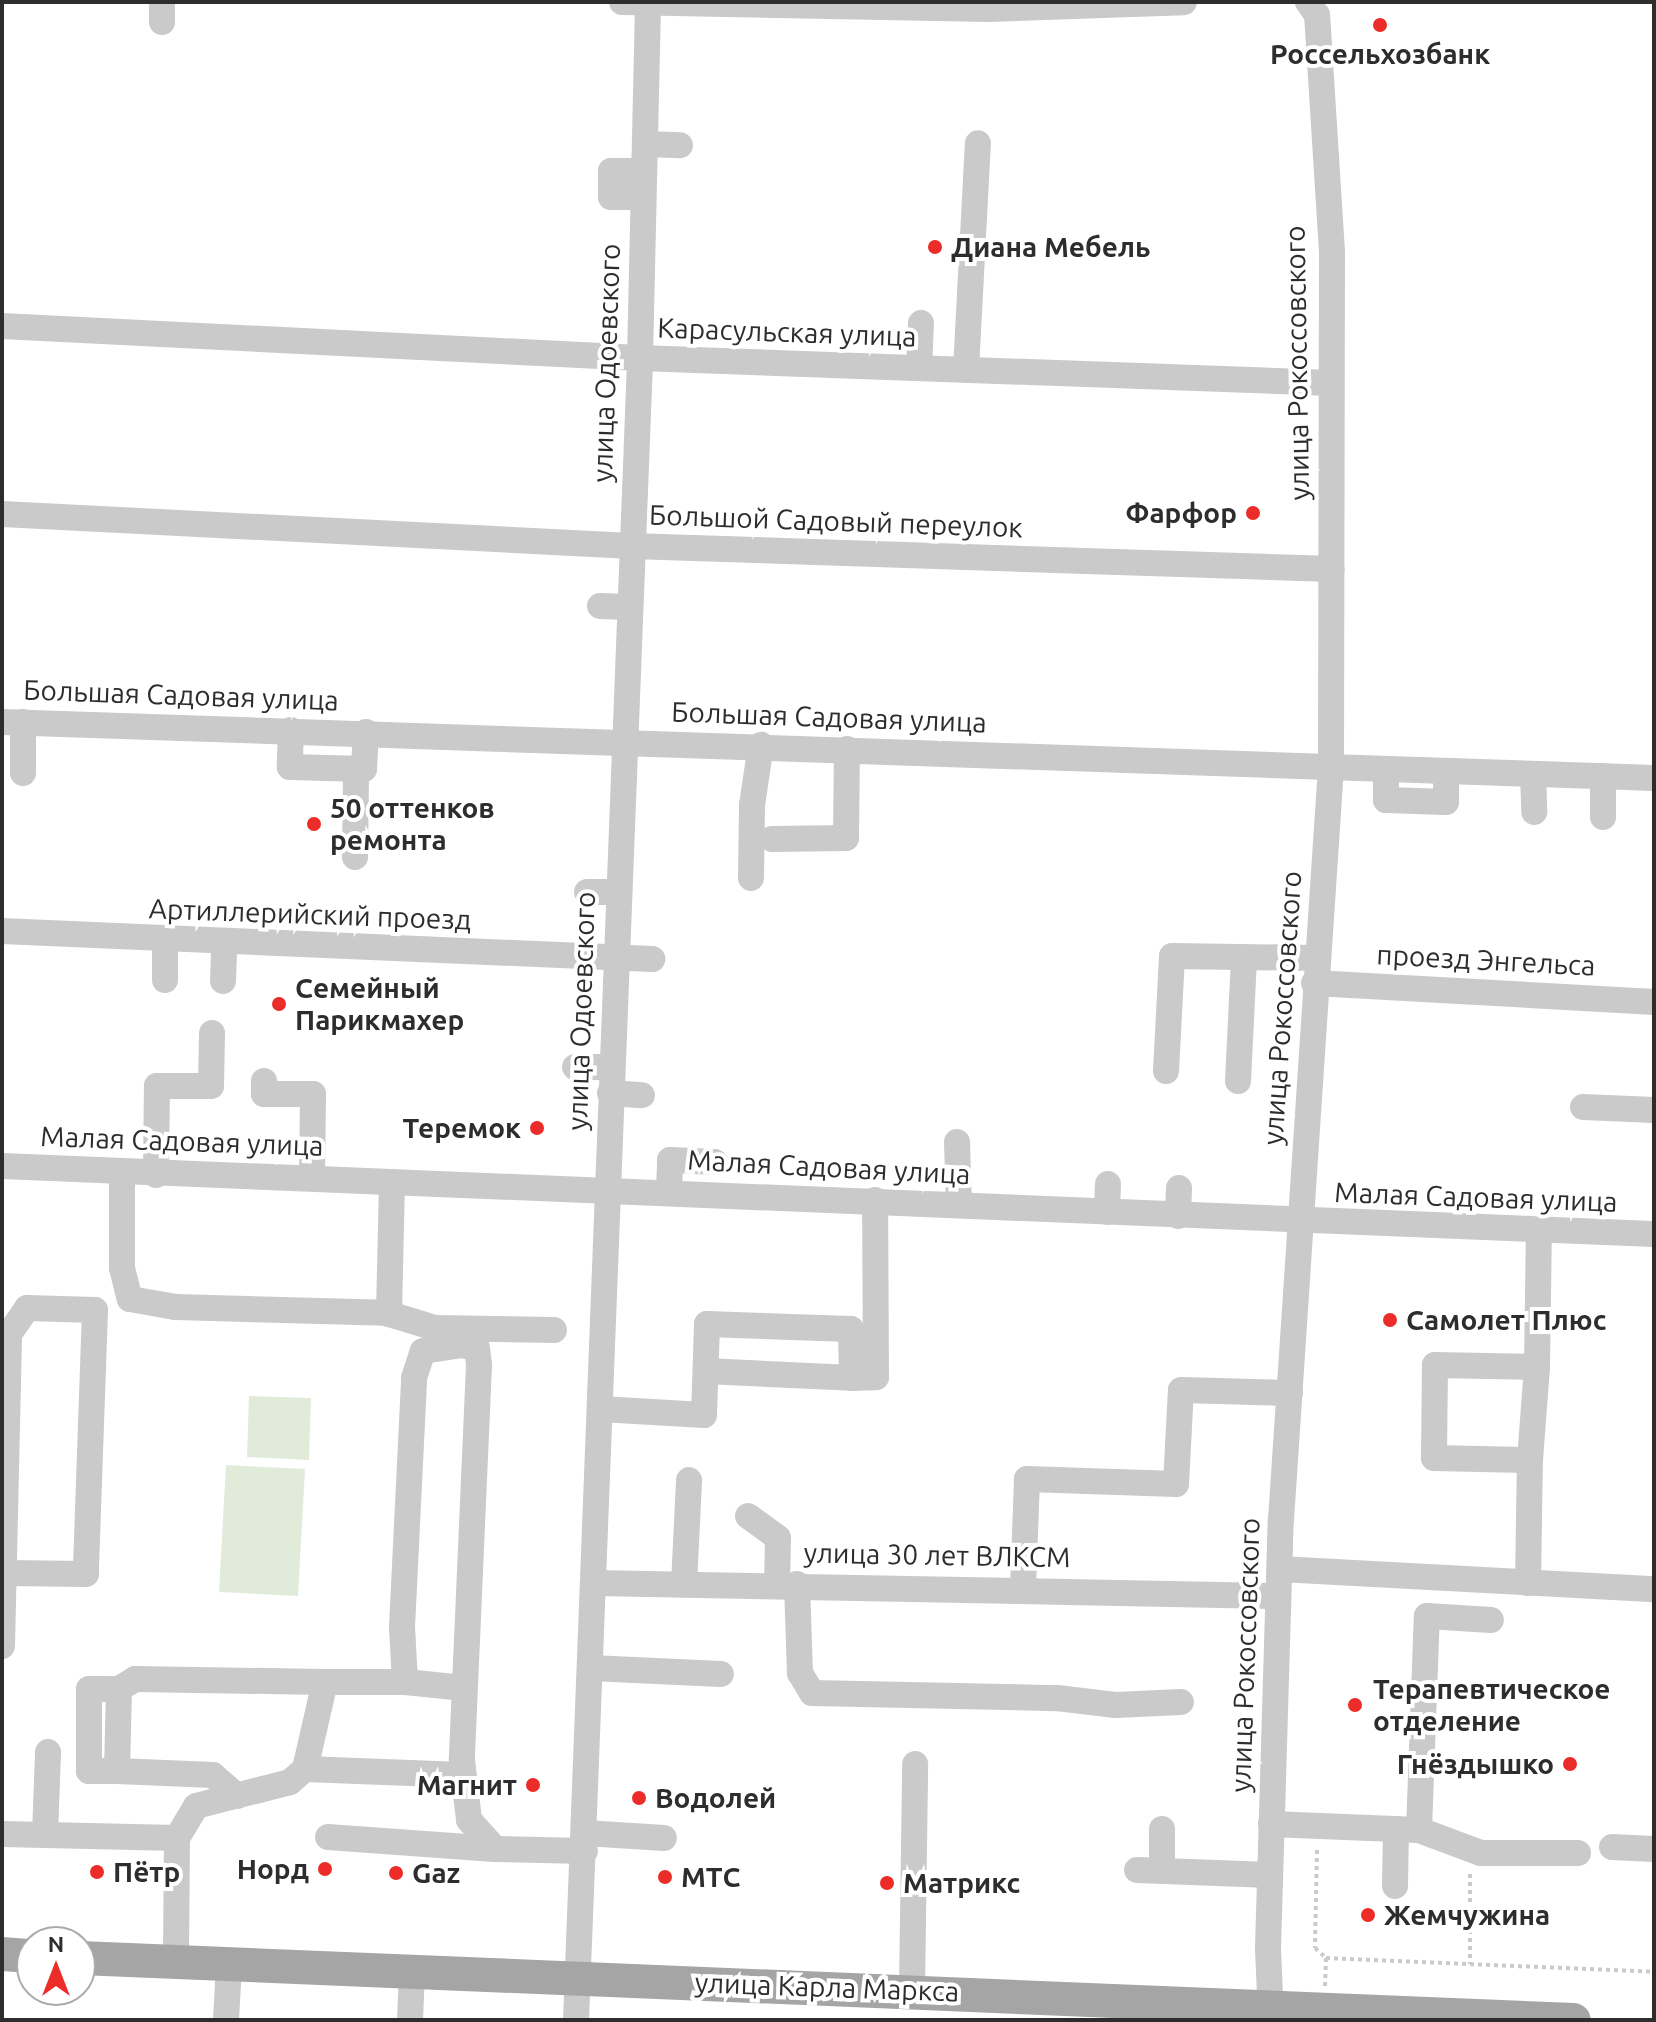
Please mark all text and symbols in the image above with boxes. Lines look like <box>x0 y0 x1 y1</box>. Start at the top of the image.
marker: Россельхозбанк <box>1371 16 1389 34</box>
place label: Россельхозбанк <box>1270 37 1490 71</box>
street label: улица Рокоссовского <box>1278 225 1316 501</box>
place label: Диана Мебель <box>951 230 1151 264</box>
marker: Диана Мебель <box>926 238 944 256</box>
street label: улица Одоевского <box>585 243 627 483</box>
street label: Карасульская улица <box>657 311 917 353</box>
place label: Фарфор <box>1125 496 1237 530</box>
street label: Большой Садовый переулок <box>649 498 1023 544</box>
marker: Фарфор <box>1244 504 1262 522</box>
street label: Большая Садовая улица <box>23 673 339 717</box>
street label: Большая Садовая улица <box>671 695 987 739</box>
place label: 50 оттенков ремонта <box>330 791 495 857</box>
marker: 50 оттенков ремонта <box>305 815 323 833</box>
street label: улица Рокоссовского <box>1256 870 1308 1146</box>
street label: улица Одоевского <box>560 891 602 1131</box>
street label: Артиллерийский проезд <box>148 892 472 936</box>
street label: проезд Энгельса <box>1376 937 1596 983</box>
place label: Семейный Парикмахер <box>295 971 464 1037</box>
marker: Семейный Парикмахер <box>270 995 288 1013</box>
place label: Теремок <box>403 1111 521 1145</box>
street label: Малая Садовая улица <box>40 1119 324 1163</box>
marker: Теремок <box>528 1119 546 1137</box>
street label: Малая Садовая улица <box>687 1143 971 1191</box>
street label: Малая Садовая улица <box>1334 1175 1618 1219</box>
place label: Самолет Плюс <box>1406 1303 1606 1337</box>
marker: Самолет Плюс <box>1381 1311 1399 1329</box>
street label: улица Рокоссовского <box>1223 1517 1267 1793</box>
street label: улица 30 лет ВЛКСМ <box>803 1536 1071 1574</box>
place label: Терапевтическое отделение <box>1373 1672 1610 1738</box>
marker: Терапевтическое отделение <box>1344 1694 1366 1716</box>
place label: Гнёздышко <box>1397 1747 1554 1781</box>
marker: Гнёздышко <box>1561 1755 1579 1773</box>
place label: Магнит <box>417 1768 517 1802</box>
marker: Магнит <box>524 1776 542 1794</box>
place label: Водолей <box>655 1781 776 1815</box>
marker: Водолей <box>630 1789 648 1807</box>
place label: Норд <box>237 1852 309 1886</box>
place label: Пётр <box>113 1855 180 1889</box>
place label: Gaz <box>412 1856 460 1890</box>
marker: Норд <box>316 1860 334 1878</box>
place label: МТС <box>681 1860 740 1894</box>
marker: Пётр <box>88 1863 106 1881</box>
marker: Gaz <box>387 1864 405 1882</box>
place label: Матрикс <box>903 1866 1020 1900</box>
marker: МТС <box>656 1868 674 1886</box>
marker: Матрикс <box>878 1874 896 1892</box>
place label: Жемчужина <box>1384 1898 1550 1932</box>
marker: Жемчужина <box>1359 1906 1377 1924</box>
north arrow <box>16 1926 96 2006</box>
text: N <box>48 1931 64 1956</box>
street label: улица Карла Маркса <box>694 1966 960 2008</box>

